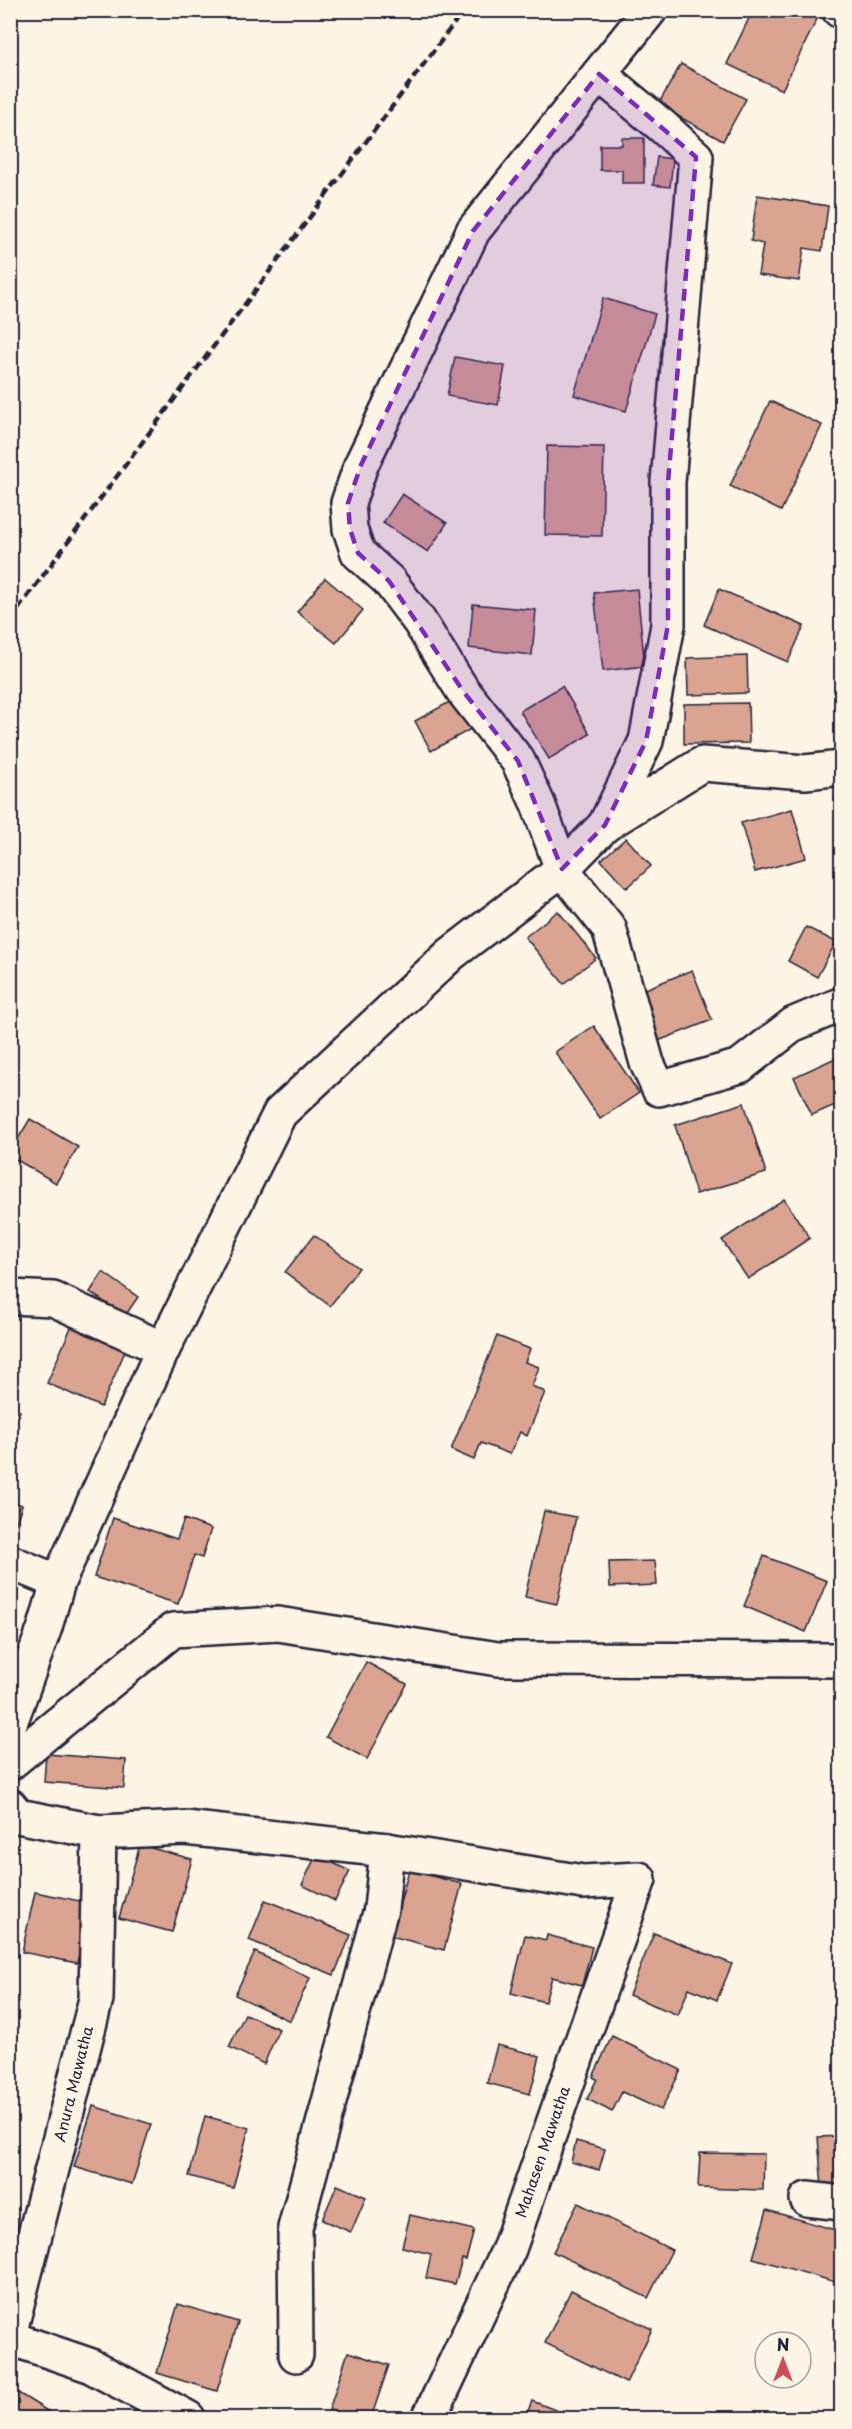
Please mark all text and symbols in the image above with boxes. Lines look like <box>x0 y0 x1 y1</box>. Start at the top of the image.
street label: Anura Mawatha <box>47 2023 98 2144</box>
street label: Mahasen Mawatha <box>508 2082 575 2220</box>
north arrow <box>753 2330 813 2390</box>
text: N <box>777 2332 789 2356</box>

